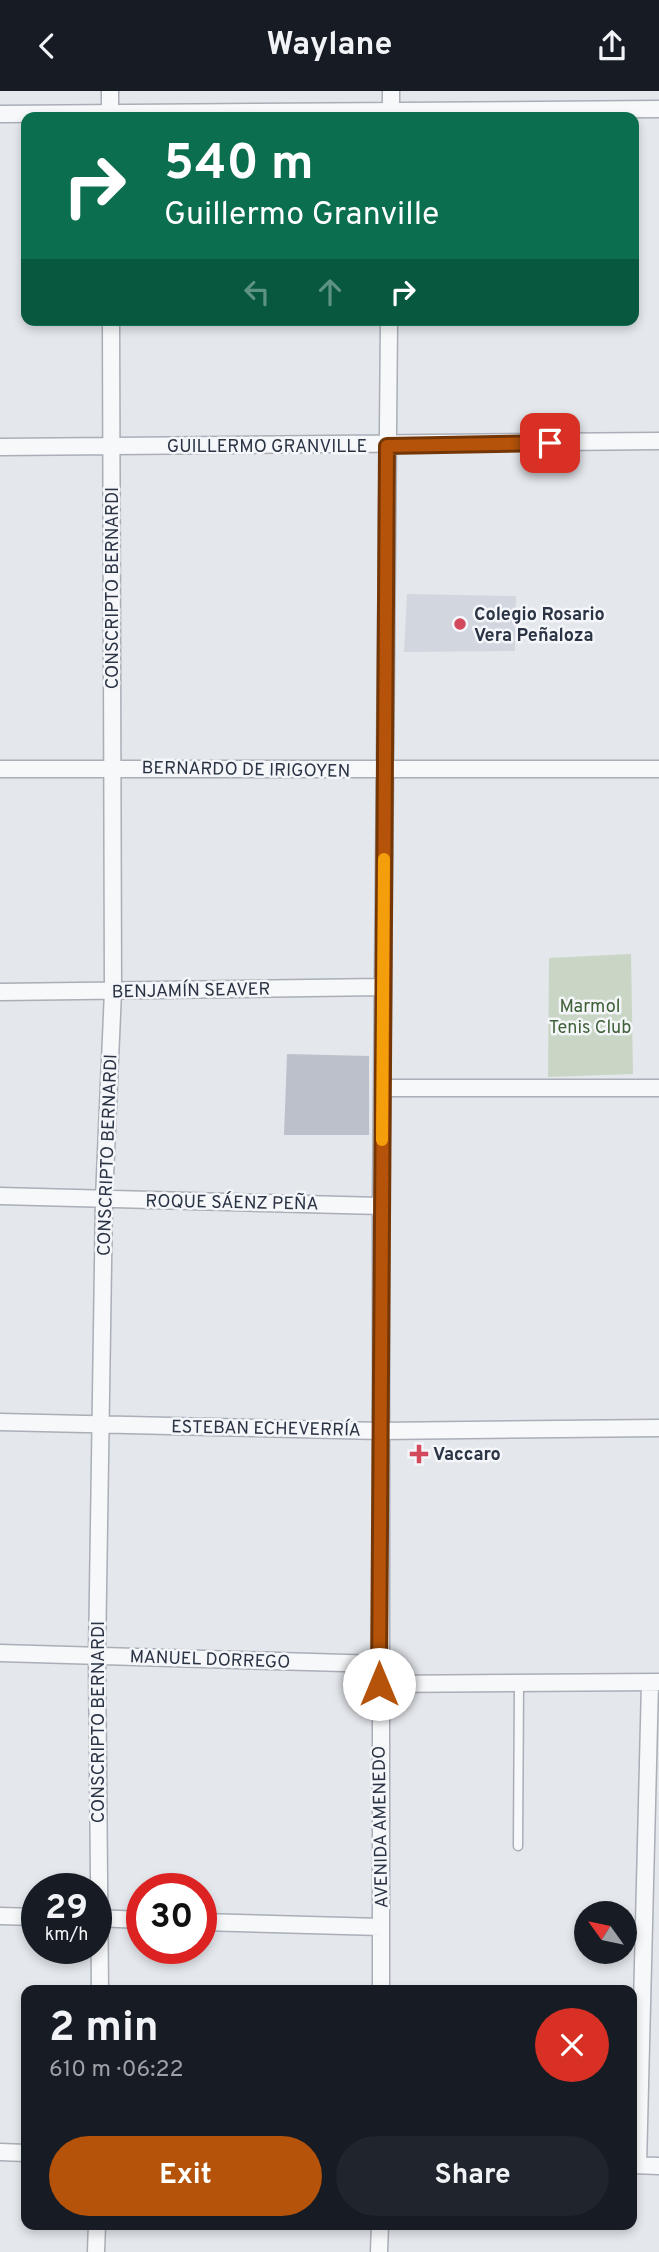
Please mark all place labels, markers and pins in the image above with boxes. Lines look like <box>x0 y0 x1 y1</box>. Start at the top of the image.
pin <box>520 413 580 473</box>
place label: Colegio Rosario Vera Peñaloza <box>474 604 605 648</box>
marker: Colegio Rosario Vera Peñaloza <box>452 616 468 632</box>
place label: Vaccaro <box>433 1444 501 1467</box>
marker: Vaccaro <box>411 1446 427 1462</box>

